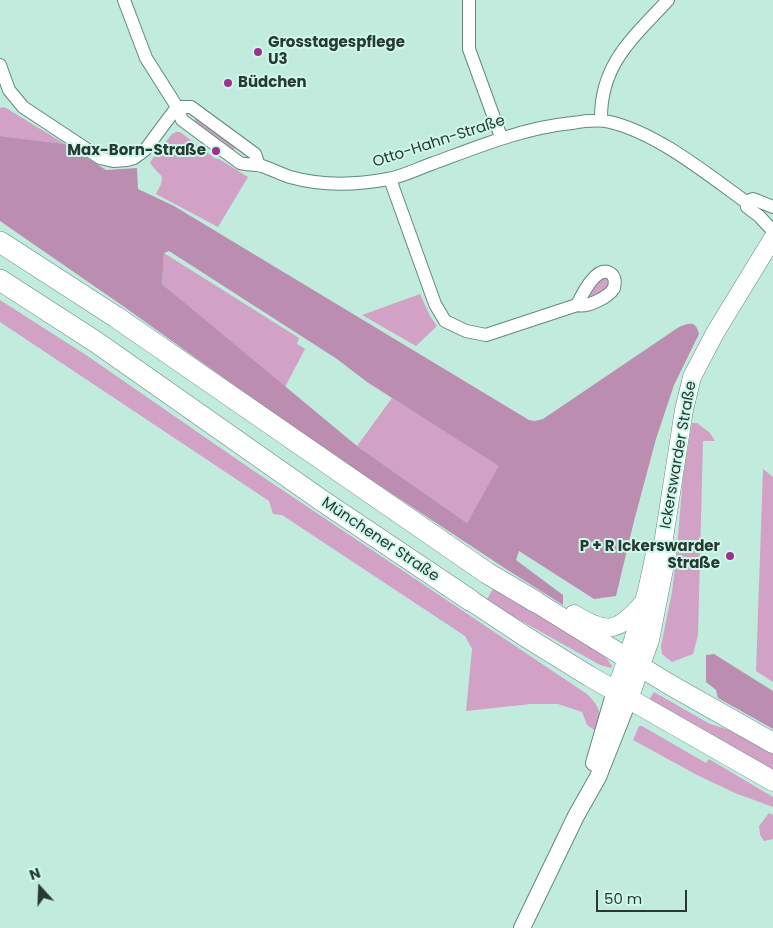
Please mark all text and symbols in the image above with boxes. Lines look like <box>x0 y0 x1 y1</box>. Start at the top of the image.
place label: Grosstagespflege U3 <box>268 34 405 69</box>
marker: Grosstagespflege U3 <box>252 46 264 58</box>
place label: Büdchen <box>238 74 307 92</box>
marker: Büdchen <box>222 77 234 89</box>
street label: Otto-Hahn-Straße <box>371 112 507 172</box>
place label: Max-Born-Straße <box>67 142 206 160</box>
marker: Max-Born-Straße <box>210 145 222 157</box>
street label: Ickerswarder Straße <box>657 380 701 530</box>
street label: Münchener Straße <box>318 494 442 586</box>
place label: P + R Ickerswarder Straße <box>580 538 720 573</box>
marker: P + R Ickerswarder Straße <box>724 550 736 562</box>
north arrow <box>15 863 65 913</box>
text: N <box>27 863 43 885</box>
scale bar <box>598 880 689 912</box>
text: 50 m <box>604 888 642 909</box>

